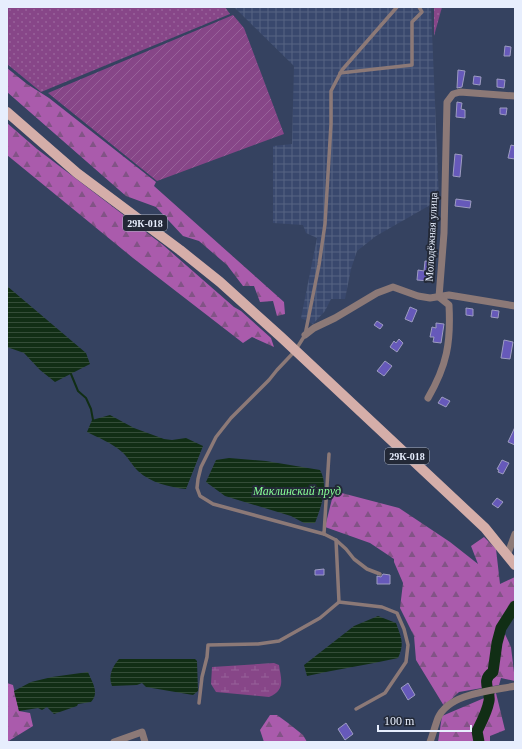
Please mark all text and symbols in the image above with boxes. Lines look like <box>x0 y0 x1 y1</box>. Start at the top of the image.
street label: Молодёжная улица <box>423 192 439 282</box>
road number: 29К-018 <box>123 215 167 231</box>
road number: 29К-018 <box>385 448 429 464</box>
water label: Маклинский пруд <box>252 484 341 498</box>
scale bar <box>378 707 471 733</box>
text: 100 m <box>384 714 415 728</box>

